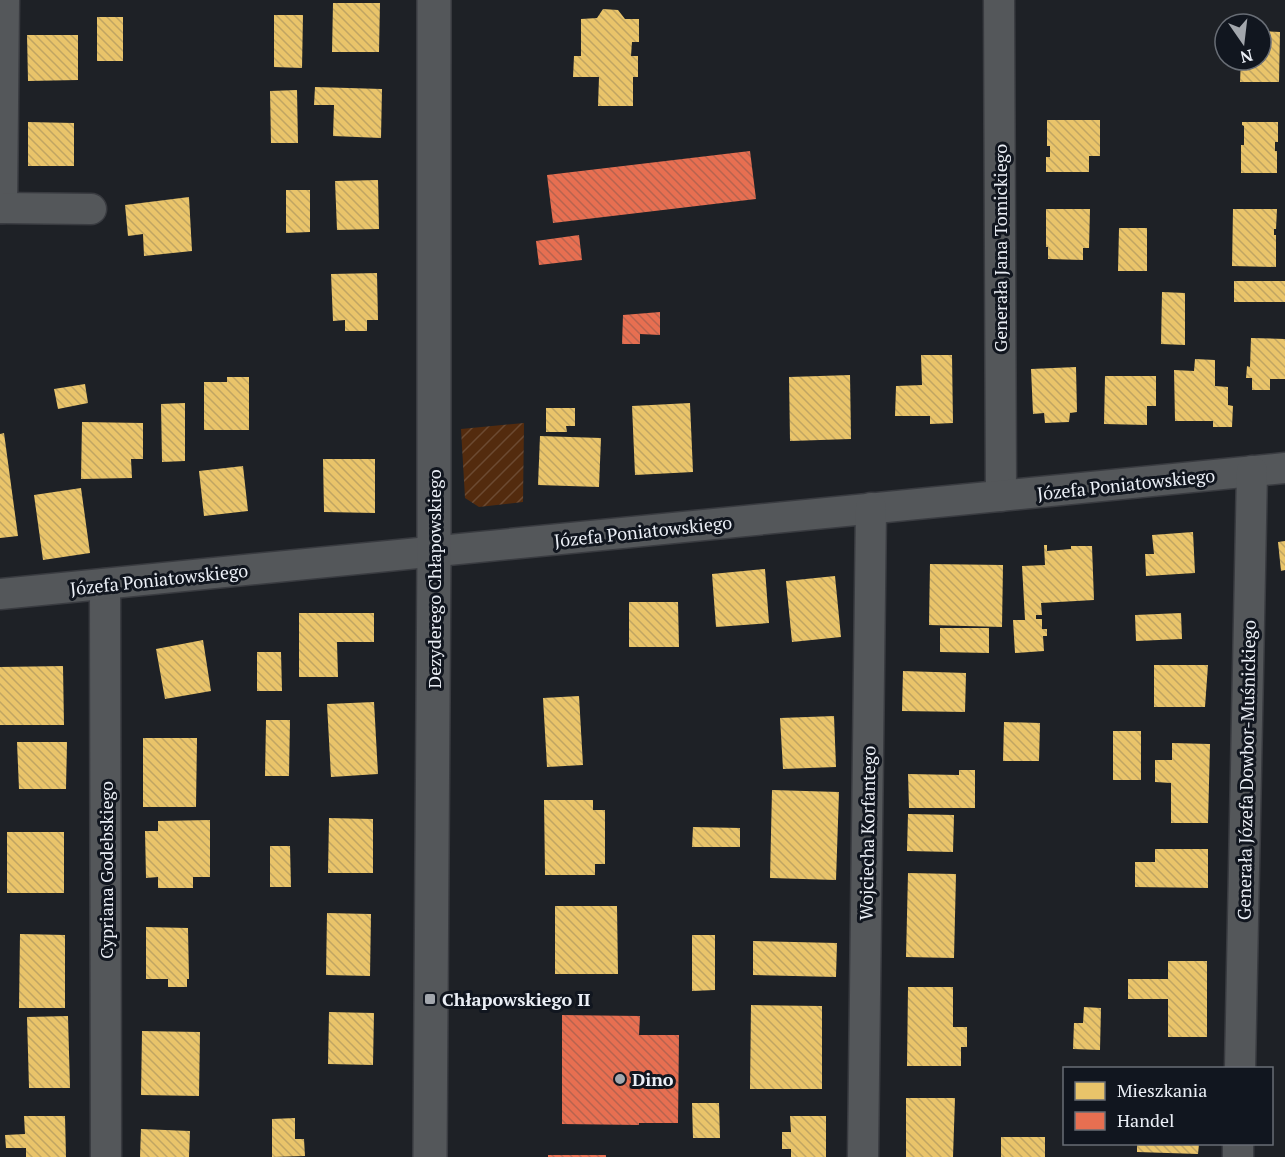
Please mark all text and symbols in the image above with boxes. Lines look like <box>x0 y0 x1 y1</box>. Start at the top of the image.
north arrow <box>1213 12 1273 72</box>
text: N <box>1238 44 1255 69</box>
street label: Generała Jana Tomickiego <box>988 144 1012 352</box>
street label: Józefa Poniatowskiego <box>1036 463 1216 505</box>
street label: Dezyderego Chłapowskiego <box>422 469 446 689</box>
street label: Józefa Poniatowskiego <box>553 510 733 552</box>
street label: Józefa Poniatowskiego <box>69 558 249 600</box>
street label: Generała Józefa Dowbor-Muśnickiego <box>1231 620 1261 920</box>
street label: Wojciecha Korfantego <box>853 745 881 921</box>
street label: Cypriana Godebskiego <box>94 781 118 959</box>
place label: Chłapowskiego II <box>442 987 591 1011</box>
marker: Chłapowskiego II <box>423 992 437 1006</box>
place label: Dino <box>632 1067 674 1091</box>
legend <box>1063 1067 1273 1145</box>
marker: Dino <box>613 1072 627 1086</box>
text: Mieszkania <box>1117 1078 1207 1102</box>
text: Handel <box>1117 1108 1174 1132</box>

